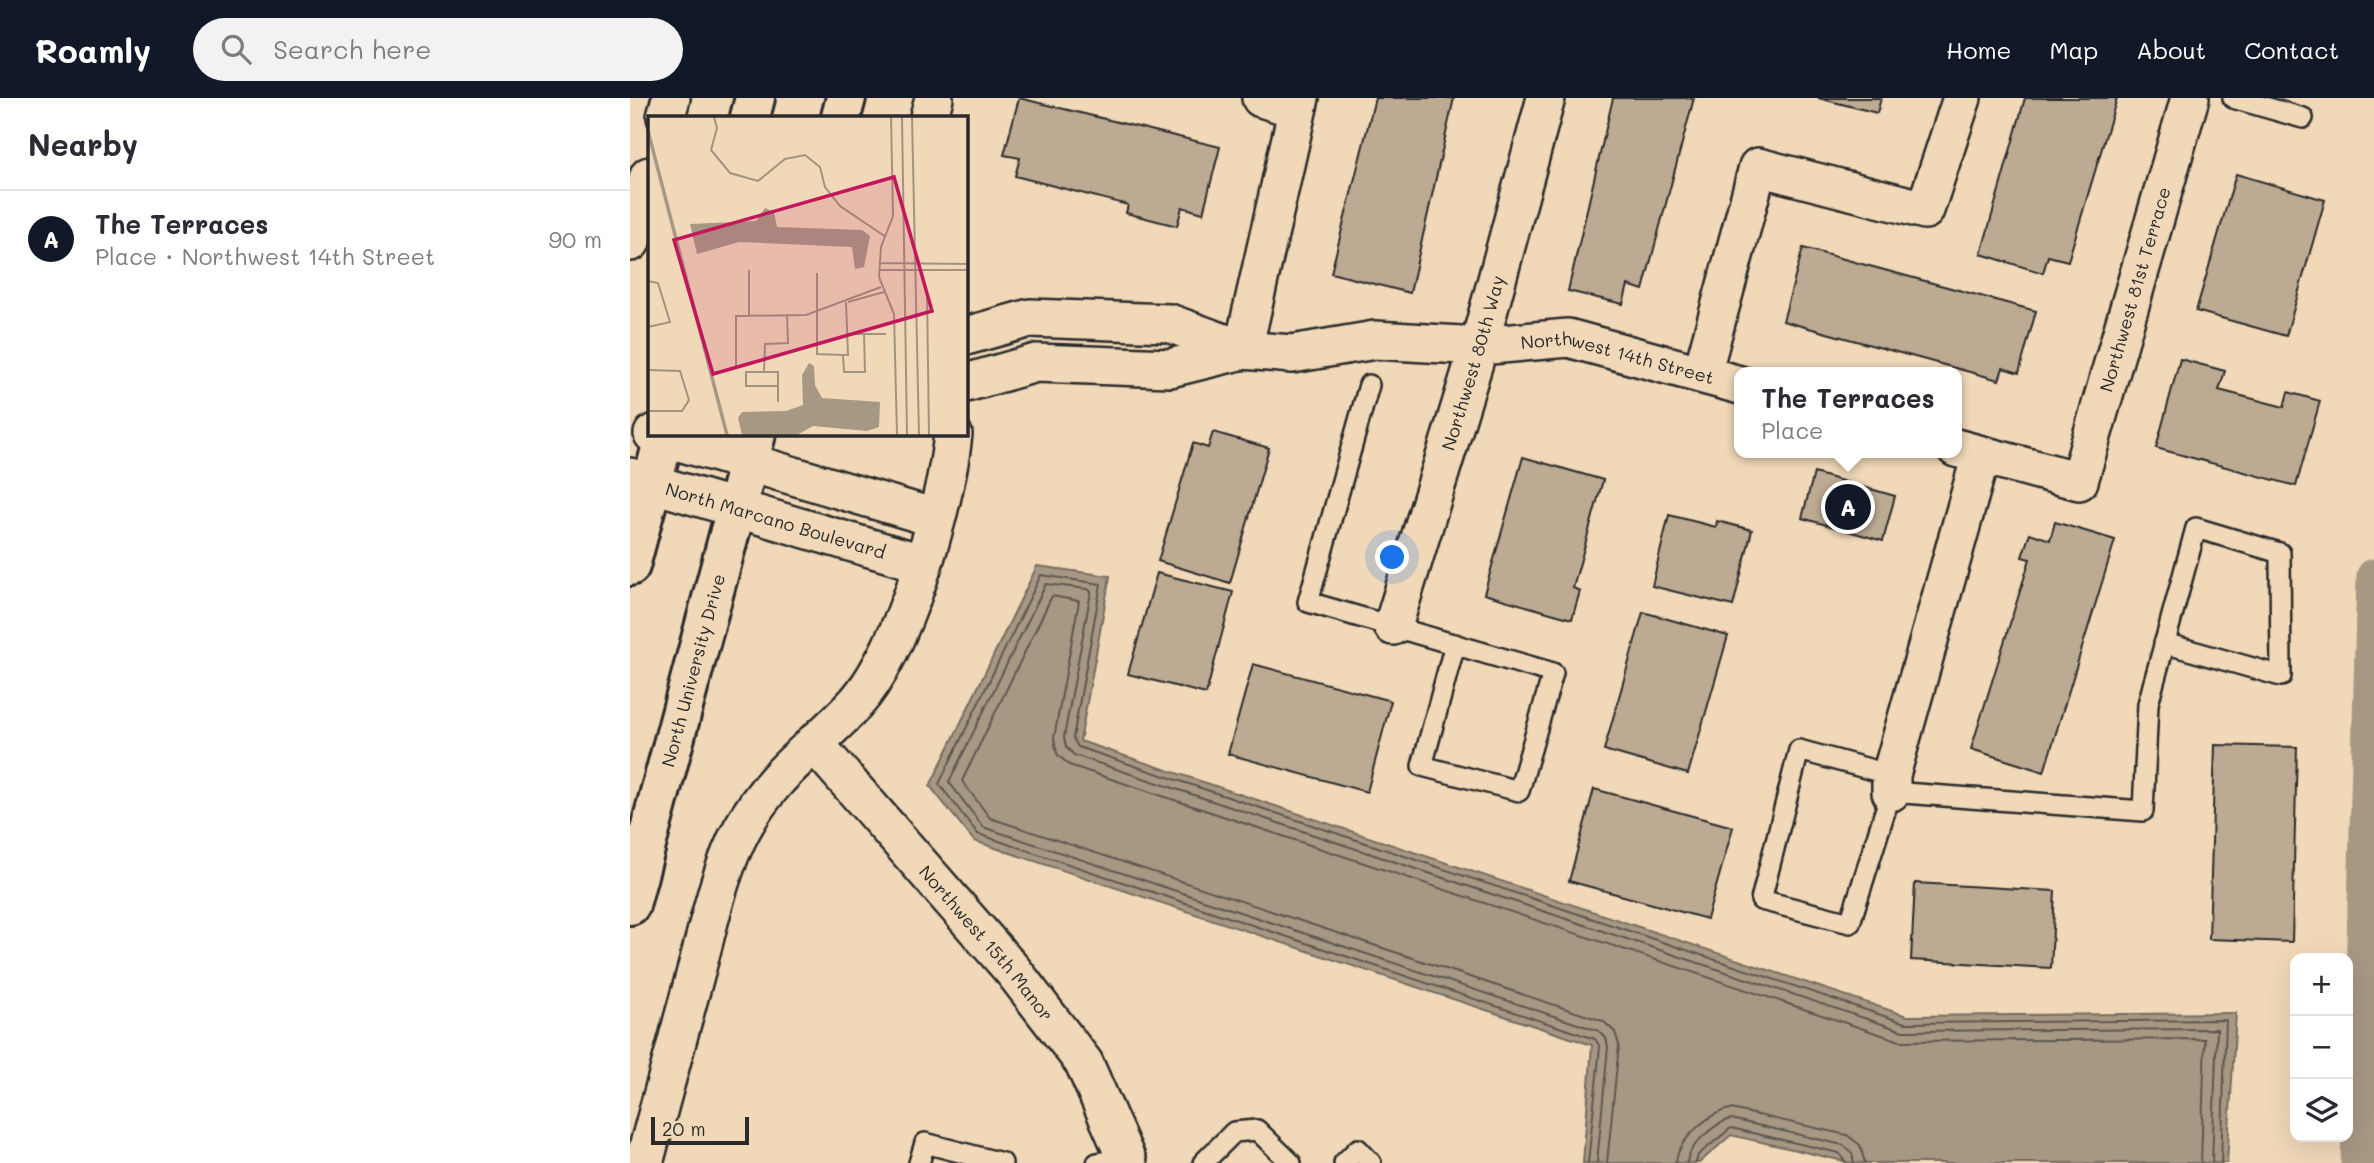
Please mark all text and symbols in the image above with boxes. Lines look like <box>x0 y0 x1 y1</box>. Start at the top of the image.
search box <box>193 18 683 81</box>
text: Roamly <box>35 28 151 71</box>
icon: search <box>217 30 255 68</box>
text: Search here <box>273 32 431 66</box>
text: Home <box>1946 34 2011 65</box>
text: Map <box>2049 34 2098 65</box>
text: About <box>2136 34 2206 65</box>
text: Contact <box>2244 34 2339 65</box>
inset map <box>648 116 968 436</box>
text: Nearby <box>28 124 138 164</box>
street label: Northwest 81st Terrace <box>2094 184 2176 395</box>
text: The Terraces <box>95 207 268 241</box>
text: A <box>43 224 59 254</box>
text: 90 m <box>549 224 602 254</box>
text: Place · Northwest 14th Street <box>95 241 435 271</box>
street label: Northwest 80th Way <box>1436 273 1510 453</box>
street label: Northwest 14th Street <box>1520 326 1717 389</box>
popup <box>1734 367 1962 458</box>
text: The Terraces <box>1761 381 1935 415</box>
text: Place <box>1761 415 1823 445</box>
street label: North Marcano Boulevard <box>663 476 889 564</box>
pin: A <box>1825 481 1871 533</box>
your location <box>1375 540 1409 574</box>
street label: North University Drive <box>655 571 730 770</box>
street label: Northwest 15th Manor <box>914 860 1059 1025</box>
map controls <box>2290 953 2353 1142</box>
button: + <box>2290 953 2353 1016</box>
button: − <box>2290 1016 2353 1079</box>
button: layers <box>2290 1079 2353 1142</box>
scale bar <box>651 1114 749 1146</box>
text: 20 m <box>662 1116 706 1141</box>

